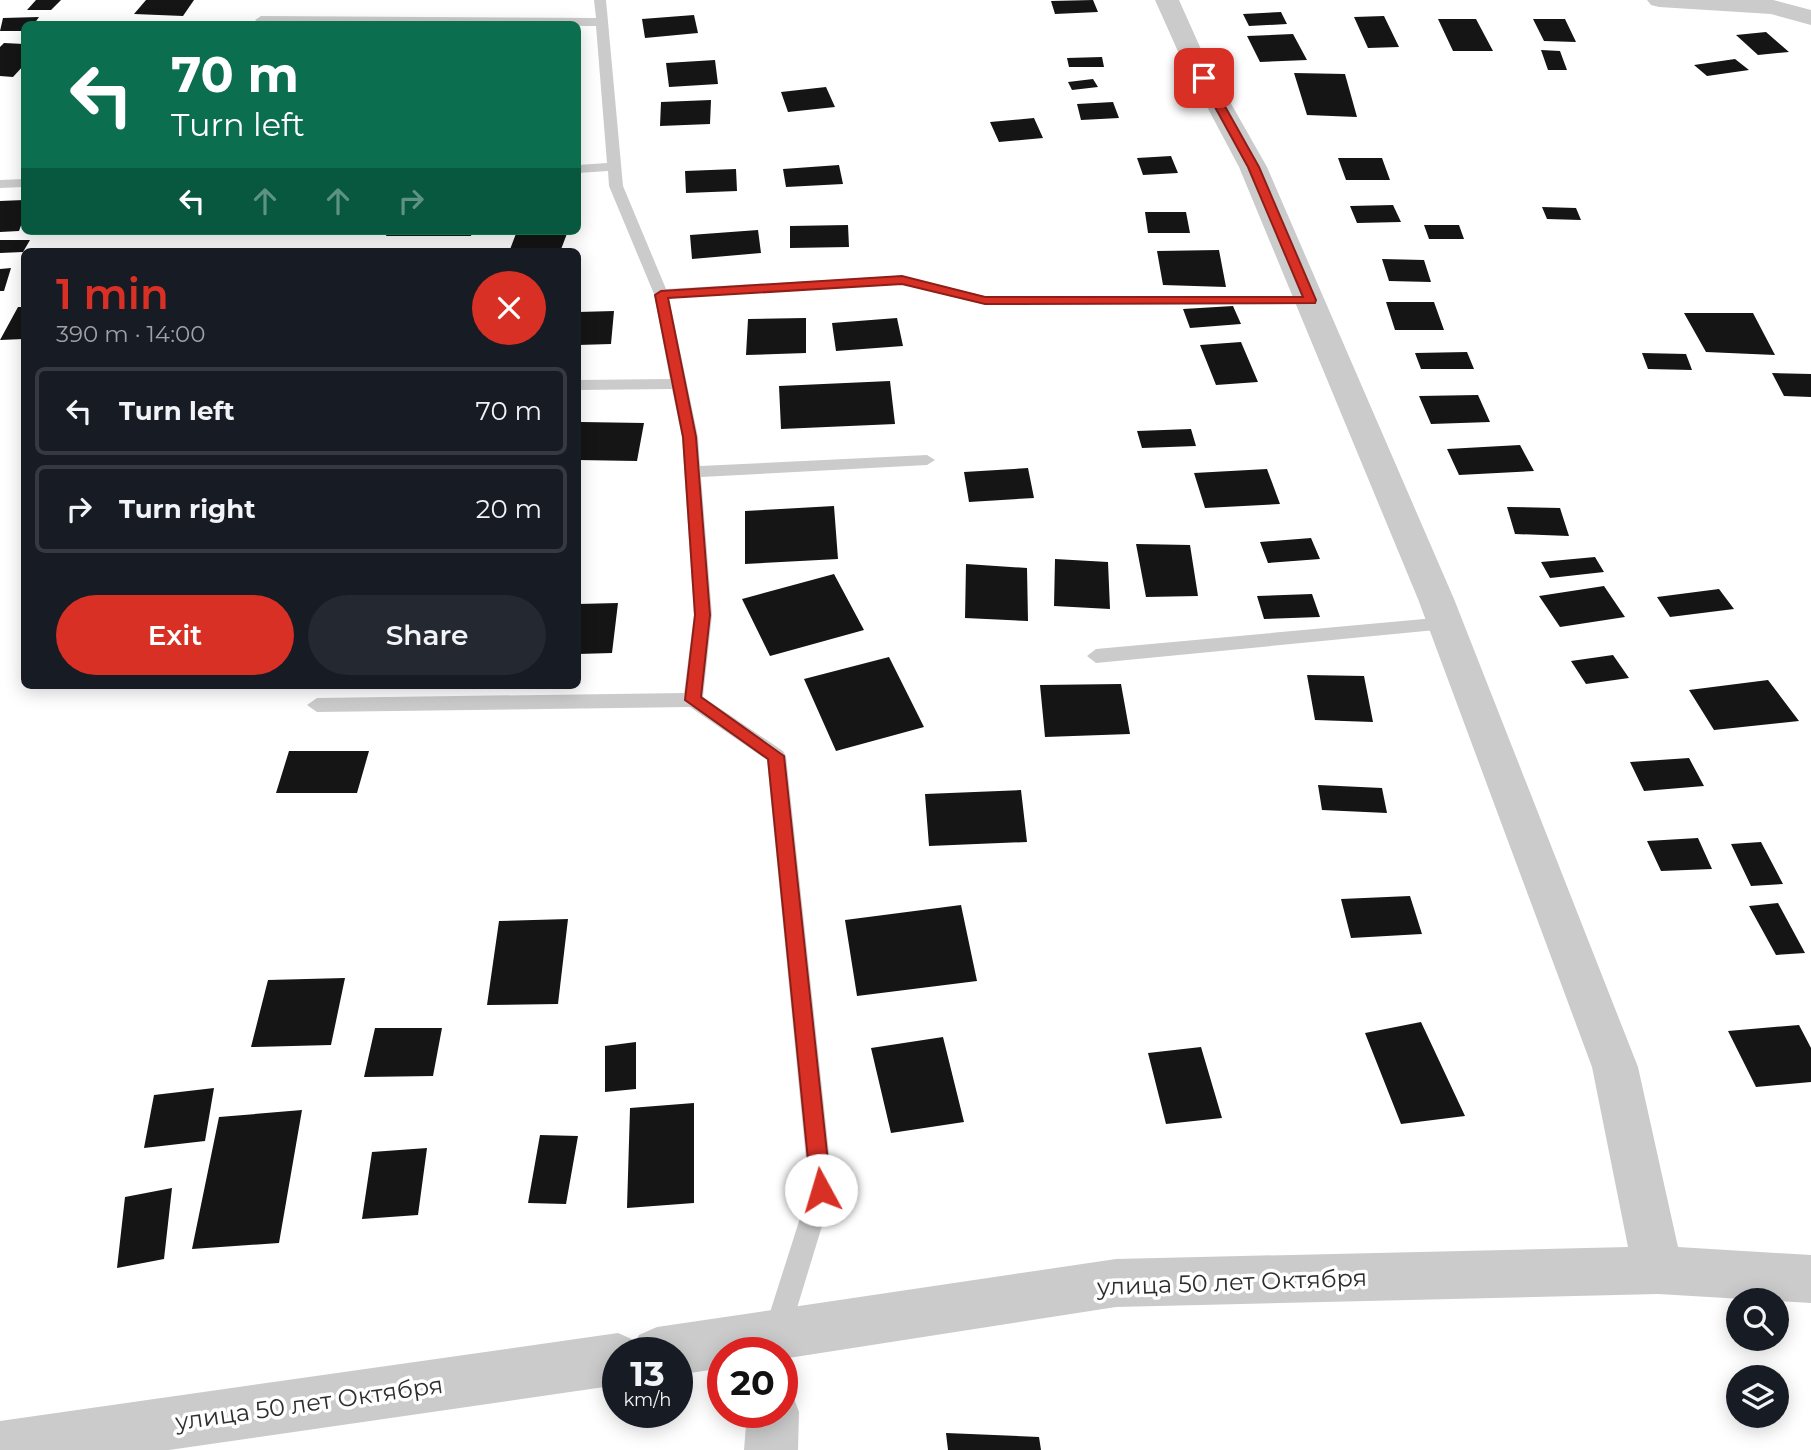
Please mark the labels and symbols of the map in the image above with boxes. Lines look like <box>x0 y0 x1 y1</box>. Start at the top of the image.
pin <box>1174 48 1234 108</box>
position arrow <box>784 1153 858 1227</box>
street label: улица 50 лет Октября <box>1095 1263 1368 1301</box>
speed limit sign: 20 <box>707 1337 798 1428</box>
street label: улица 50 лет Октября <box>172 1370 445 1436</box>

